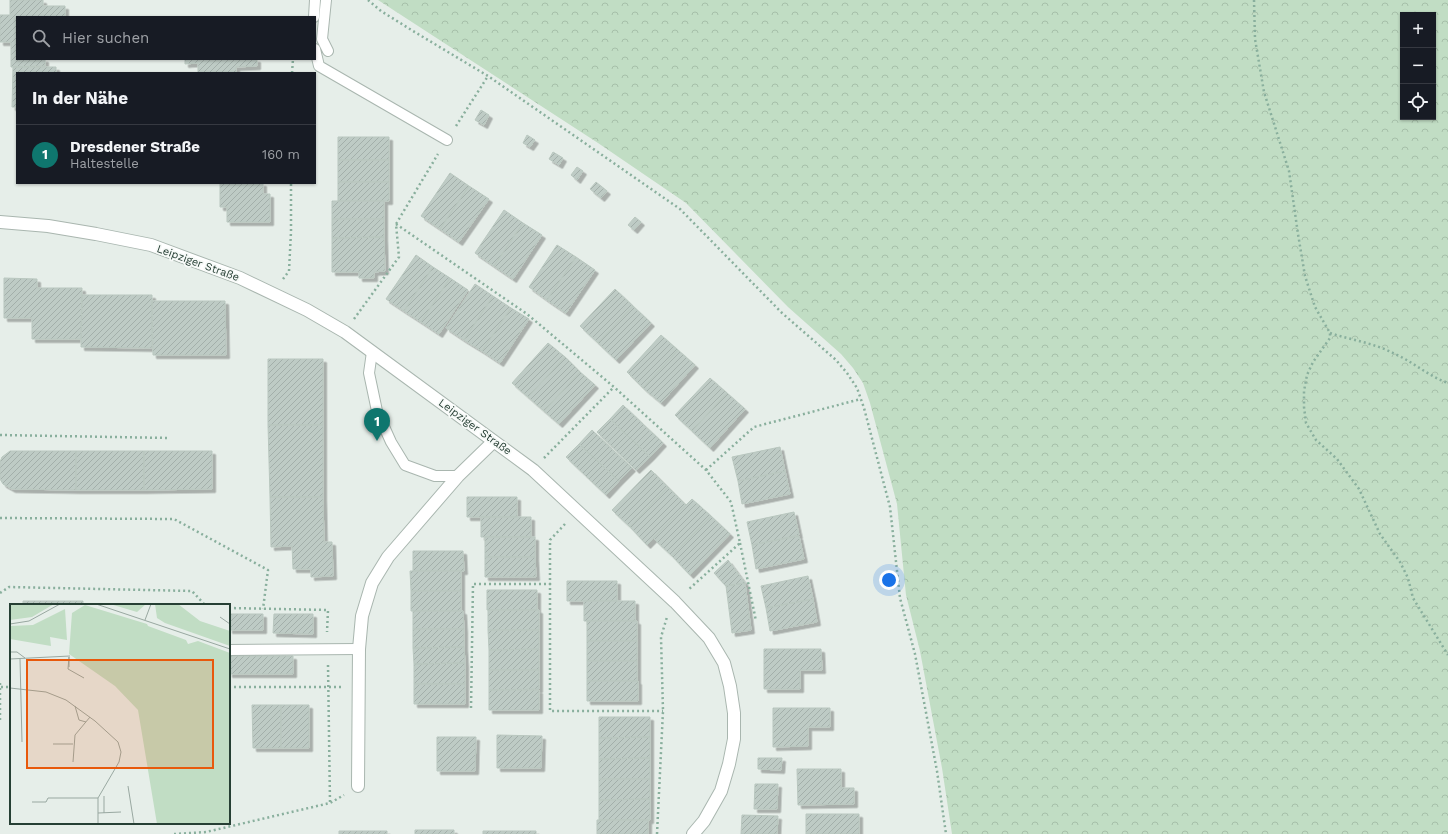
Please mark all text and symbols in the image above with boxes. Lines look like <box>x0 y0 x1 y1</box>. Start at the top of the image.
map controls <box>1400 12 1436 120</box>
button: + <box>1400 12 1436 48</box>
search box <box>16 16 316 60</box>
icon: search <box>30 27 52 49</box>
text: Hier suchen <box>62 29 149 47</box>
button: − <box>1400 48 1436 84</box>
button: locate <box>1400 84 1436 120</box>
text: In der Nähe <box>32 88 128 108</box>
text: Dresdener Straße <box>70 138 200 156</box>
text: 1 <box>42 147 48 162</box>
text: 160 m <box>262 147 300 162</box>
text: Haltestelle <box>70 156 139 171</box>
street label: Leipziger Straße <box>155 242 241 284</box>
street label: Leipziger Straße <box>436 396 514 458</box>
pin: 1 <box>364 408 390 441</box>
your location <box>879 570 899 590</box>
inset map <box>10 604 230 824</box>

